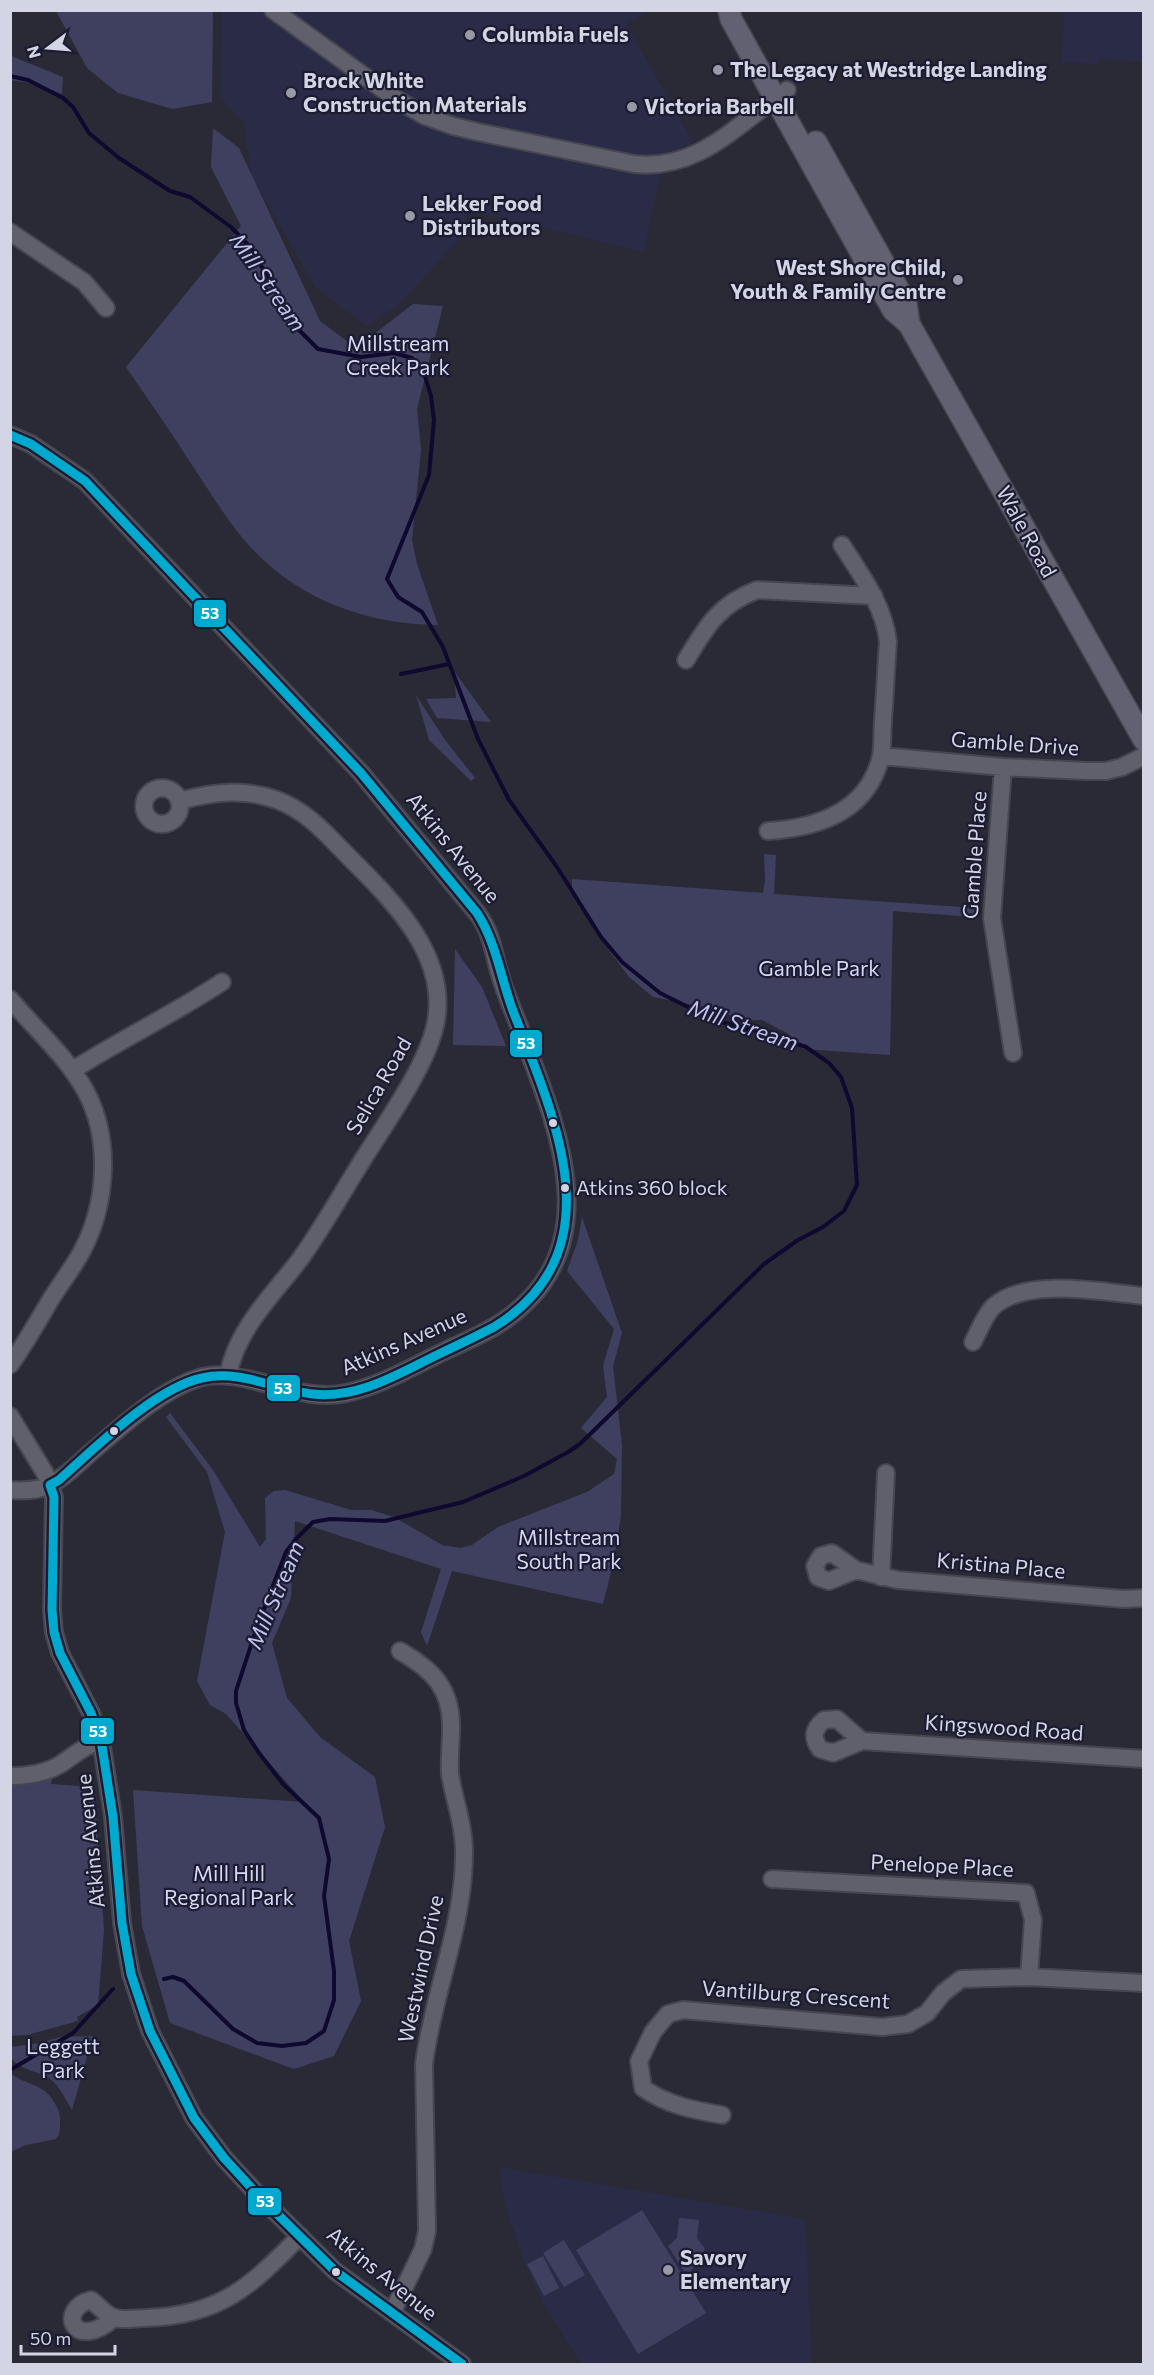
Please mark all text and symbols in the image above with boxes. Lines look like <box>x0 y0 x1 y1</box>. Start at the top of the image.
north arrow <box>18 18 78 78</box>
place label: Columbia Fuels <box>482 21 629 46</box>
marker: Columbia Fuels <box>463 28 477 42</box>
text: N <box>22 44 44 61</box>
place label: The Legacy at Westridge Landing <box>730 56 1047 81</box>
marker: The Legacy at Westridge Landing <box>711 63 725 77</box>
place label: Brock White Construction Materials <box>303 67 527 116</box>
marker: Brock White Construction Materials <box>284 86 298 100</box>
place label: Victoria Barbell <box>644 93 794 118</box>
marker: Victoria Barbell <box>625 100 639 114</box>
place label: Lekker Food Distributors <box>422 190 542 239</box>
marker: Lekker Food Distributors <box>403 209 417 223</box>
water label: Mill Stream <box>225 227 312 336</box>
place label: West Shore Child, Youth & Family Centre <box>730 254 946 303</box>
marker: West Shore Child, Youth & Family Centre <box>951 273 965 287</box>
park label: Millstream Creek Park <box>346 330 450 379</box>
street label: Wale Road <box>992 481 1063 581</box>
line badge: 53 <box>193 599 227 628</box>
text: 53 <box>201 603 219 622</box>
street label: Gamble Drive <box>950 726 1080 759</box>
street label: Atkins Avenue <box>402 787 506 907</box>
street label: Gamble Place <box>957 790 990 920</box>
park label: Gamble Park <box>758 955 880 980</box>
water label: Mill Stream <box>685 993 802 1056</box>
line badge: 53 <box>509 1029 543 1058</box>
street label: Selica Road <box>340 1032 416 1139</box>
text: 53 <box>517 1033 535 1052</box>
unlabelled marker <box>547 1117 559 1129</box>
place label: Atkins 360 block <box>576 1175 728 1199</box>
marker: Atkins 360 block <box>559 1182 571 1194</box>
street label: Atkins Avenue <box>337 1302 470 1379</box>
line badge: 53 <box>266 1374 301 1402</box>
text: 53 <box>274 1378 292 1397</box>
unlabelled marker <box>108 1425 120 1437</box>
park label: Millstream South Park <box>516 1524 622 1573</box>
water label: Mill Stream <box>240 1537 309 1653</box>
street label: Kristina Place <box>936 1546 1067 1583</box>
street label: Kingswood Road <box>924 1708 1084 1745</box>
line badge: 53 <box>80 1717 115 1745</box>
text: 53 <box>89 1721 107 1740</box>
street label: Atkins Avenue <box>70 1773 109 1909</box>
street label: Penelope Place <box>870 1848 1014 1881</box>
park label: Mill Hill Regional Park <box>164 1860 294 1909</box>
street label: Westwind Drive <box>392 1893 447 2045</box>
street label: Vantilburg Crescent <box>701 1974 891 2013</box>
park label: Leggett Park <box>26 2033 100 2082</box>
line badge: 53 <box>247 2187 282 2216</box>
text: 53 <box>256 2191 274 2210</box>
street label: Atkins Avenue <box>323 2221 443 2325</box>
place label: Savory Elementary <box>680 2244 791 2293</box>
marker: Savory Elementary <box>661 2263 675 2277</box>
unlabelled marker <box>330 2266 342 2278</box>
scale bar <box>21 2318 116 2356</box>
text: 50 m <box>30 2327 71 2349</box>

